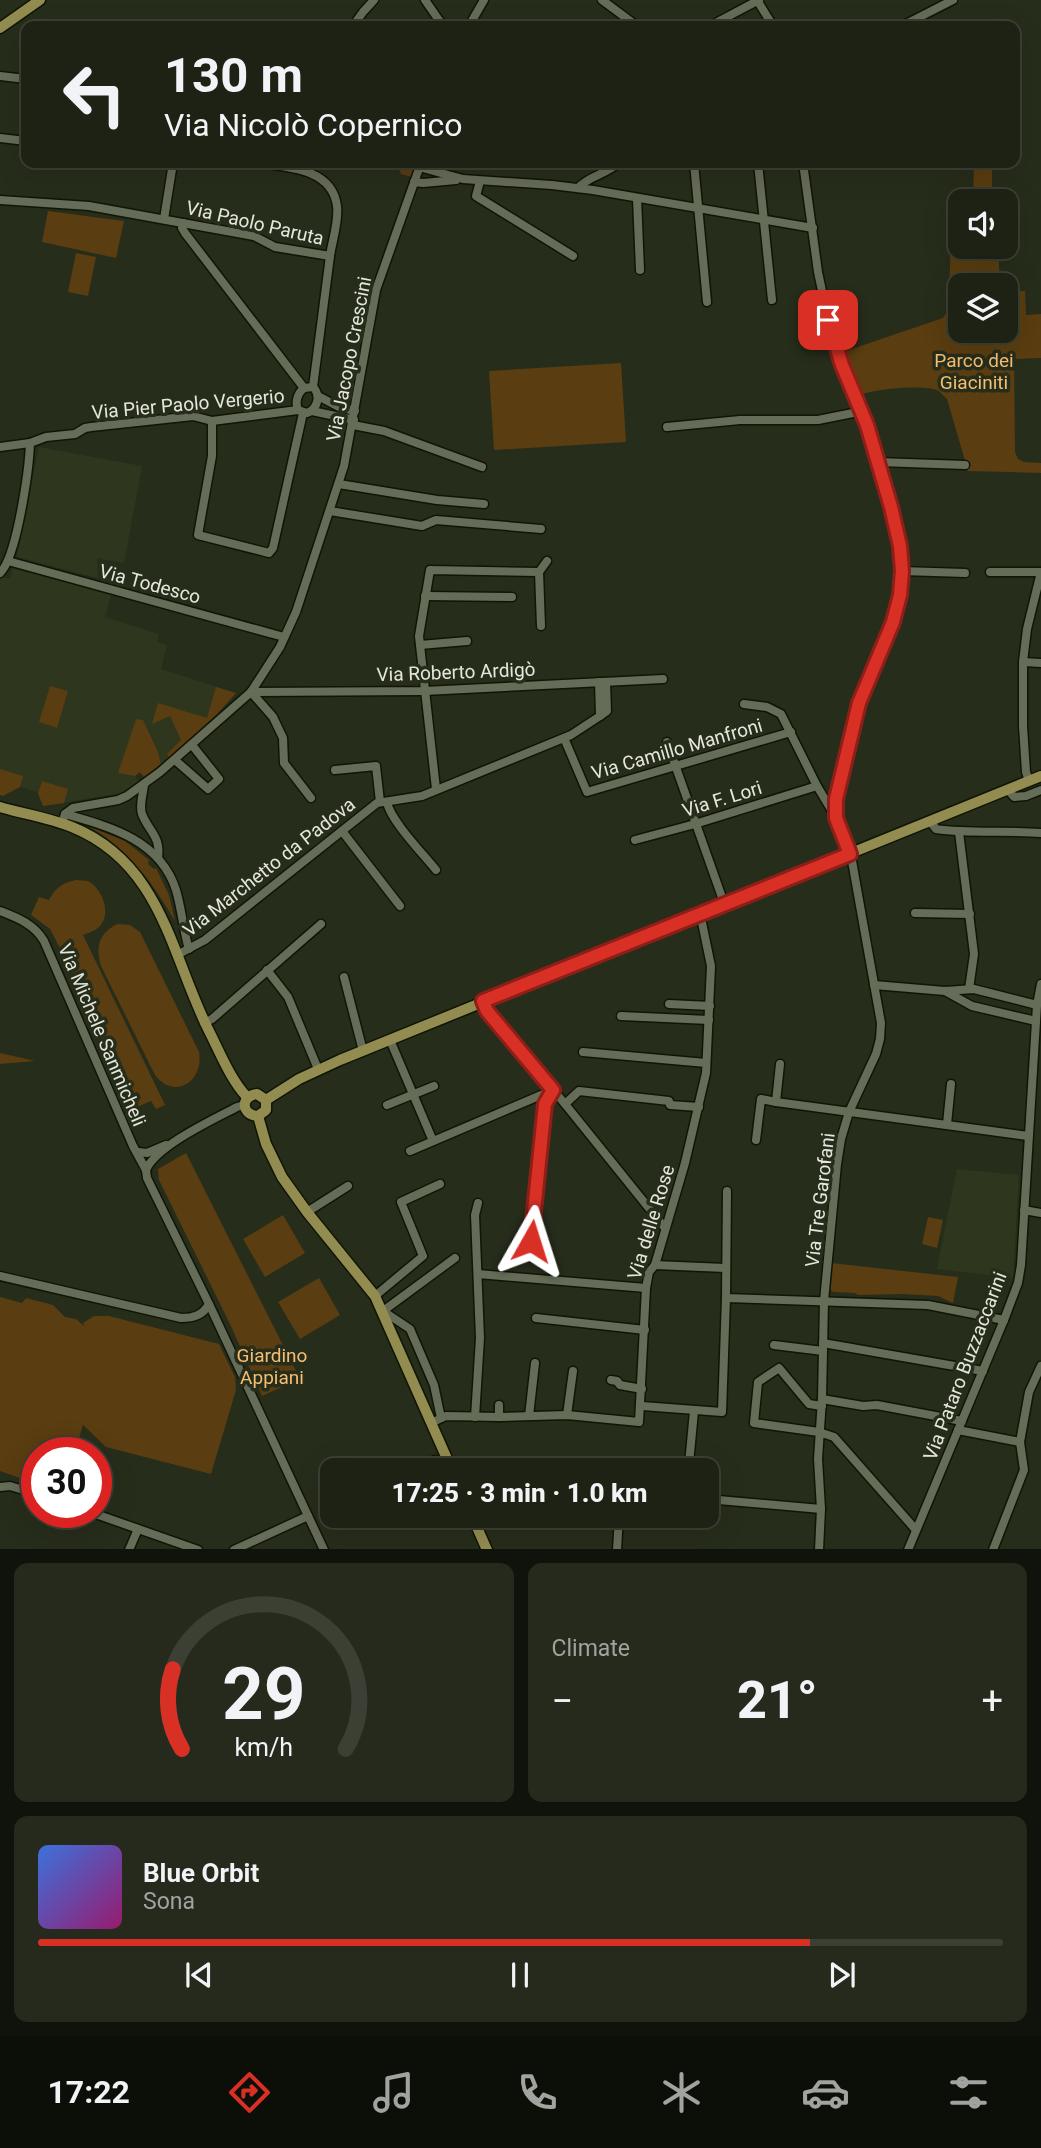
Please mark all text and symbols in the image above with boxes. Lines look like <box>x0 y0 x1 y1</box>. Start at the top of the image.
text: 130 m <box>164 47 303 104</box>
icon: left <box>49 49 140 140</box>
text: Via Nicolò Copernico <box>164 106 462 144</box>
map controls <box>948 189 1018 343</box>
button: sound <box>948 189 1018 259</box>
street label: Via Paolo Paruta <box>184 196 326 250</box>
button: layers <box>948 273 1018 343</box>
street label: Via Jacopo Crescini <box>322 274 376 444</box>
pin <box>798 290 858 350</box>
icon: arrive <box>809 301 847 339</box>
park label: Parco dei Giaciniti <box>934 349 1014 394</box>
street label: Via Pier Paolo Vergerio <box>91 384 285 424</box>
street label: Via Todesco <box>97 559 203 609</box>
street label: Via Roberto Ardigò <box>376 658 536 686</box>
street label: Via Camillo Manfroni <box>589 714 765 784</box>
street label: Via F. Lori <box>679 776 765 822</box>
street label: Via Marchetto da Padova <box>178 793 360 941</box>
street label: Via Michele Sanmicheli <box>53 940 151 1130</box>
street label: Via Tre Garofani <box>800 1131 840 1269</box>
street label: Via delle Rose <box>623 1162 679 1282</box>
position arrow <box>494 1204 568 1278</box>
street label: Via Pataro Buzzaccarini <box>918 1268 1012 1464</box>
park label: Giardino Appiani <box>237 1344 307 1389</box>
speed limit sign: 30 <box>21 1437 112 1528</box>
text: 17:25 · 3 min · 1.0 km <box>392 1478 647 1508</box>
text: Climate <box>552 1635 630 1662</box>
text: 29 <box>222 1651 306 1737</box>
text: 21° <box>737 1670 818 1731</box>
text: − <box>552 1679 573 1723</box>
text: + <box>981 1679 1003 1723</box>
text: km/h <box>234 1732 293 1761</box>
text: Blue Orbit <box>143 1858 259 1888</box>
text: Sona <box>143 1888 195 1915</box>
icon: previous <box>180 1956 218 1994</box>
icon: pause <box>501 1956 539 1994</box>
icon: next <box>823 1956 861 1994</box>
icon: directions <box>225 2068 274 2117</box>
icon: music <box>369 2068 418 2117</box>
icon: phone <box>513 2068 562 2117</box>
icon: climate <box>657 2068 706 2117</box>
icon: car <box>801 2068 850 2117</box>
icon: filters <box>944 2068 993 2117</box>
text: 17:22 <box>47 2073 130 2111</box>

